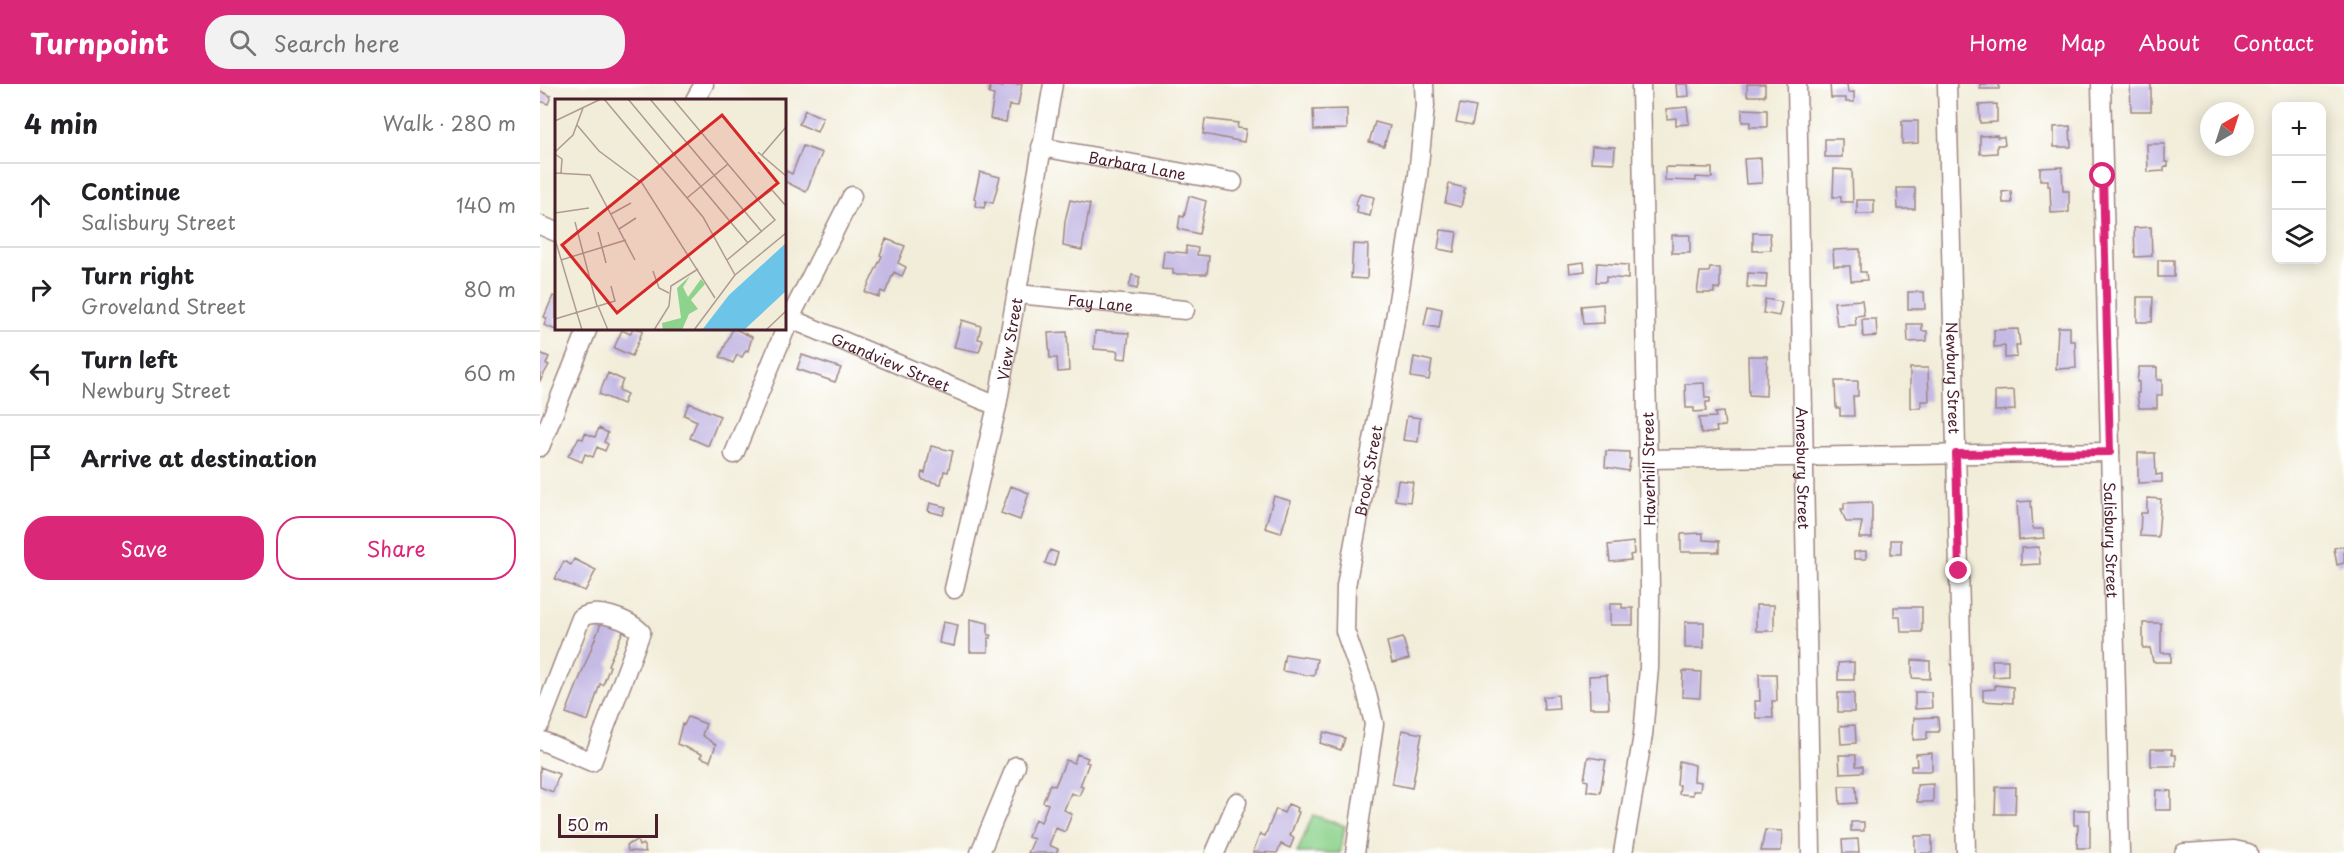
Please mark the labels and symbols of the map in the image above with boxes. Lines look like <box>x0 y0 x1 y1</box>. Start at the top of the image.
inset map <box>555 99 786 330</box>
north arrow <box>2200 102 2254 156</box>
street label: Barbara Lane <box>1087 144 1188 185</box>
route start <box>2089 162 2115 188</box>
street label: Fay Lane <box>1067 287 1134 317</box>
street label: View Street <box>990 296 1027 382</box>
street label: Newbury Street <box>1941 322 1967 434</box>
street label: Grandview Street <box>828 326 954 396</box>
street label: Amesbury Street <box>1791 406 1817 530</box>
street label: Haverhill Street <box>1636 412 1660 526</box>
street label: Brook Street <box>1348 423 1387 519</box>
street label: Salisbury Street <box>2099 482 2125 598</box>
route end <box>1945 557 1971 583</box>
scale bar <box>558 811 658 838</box>

